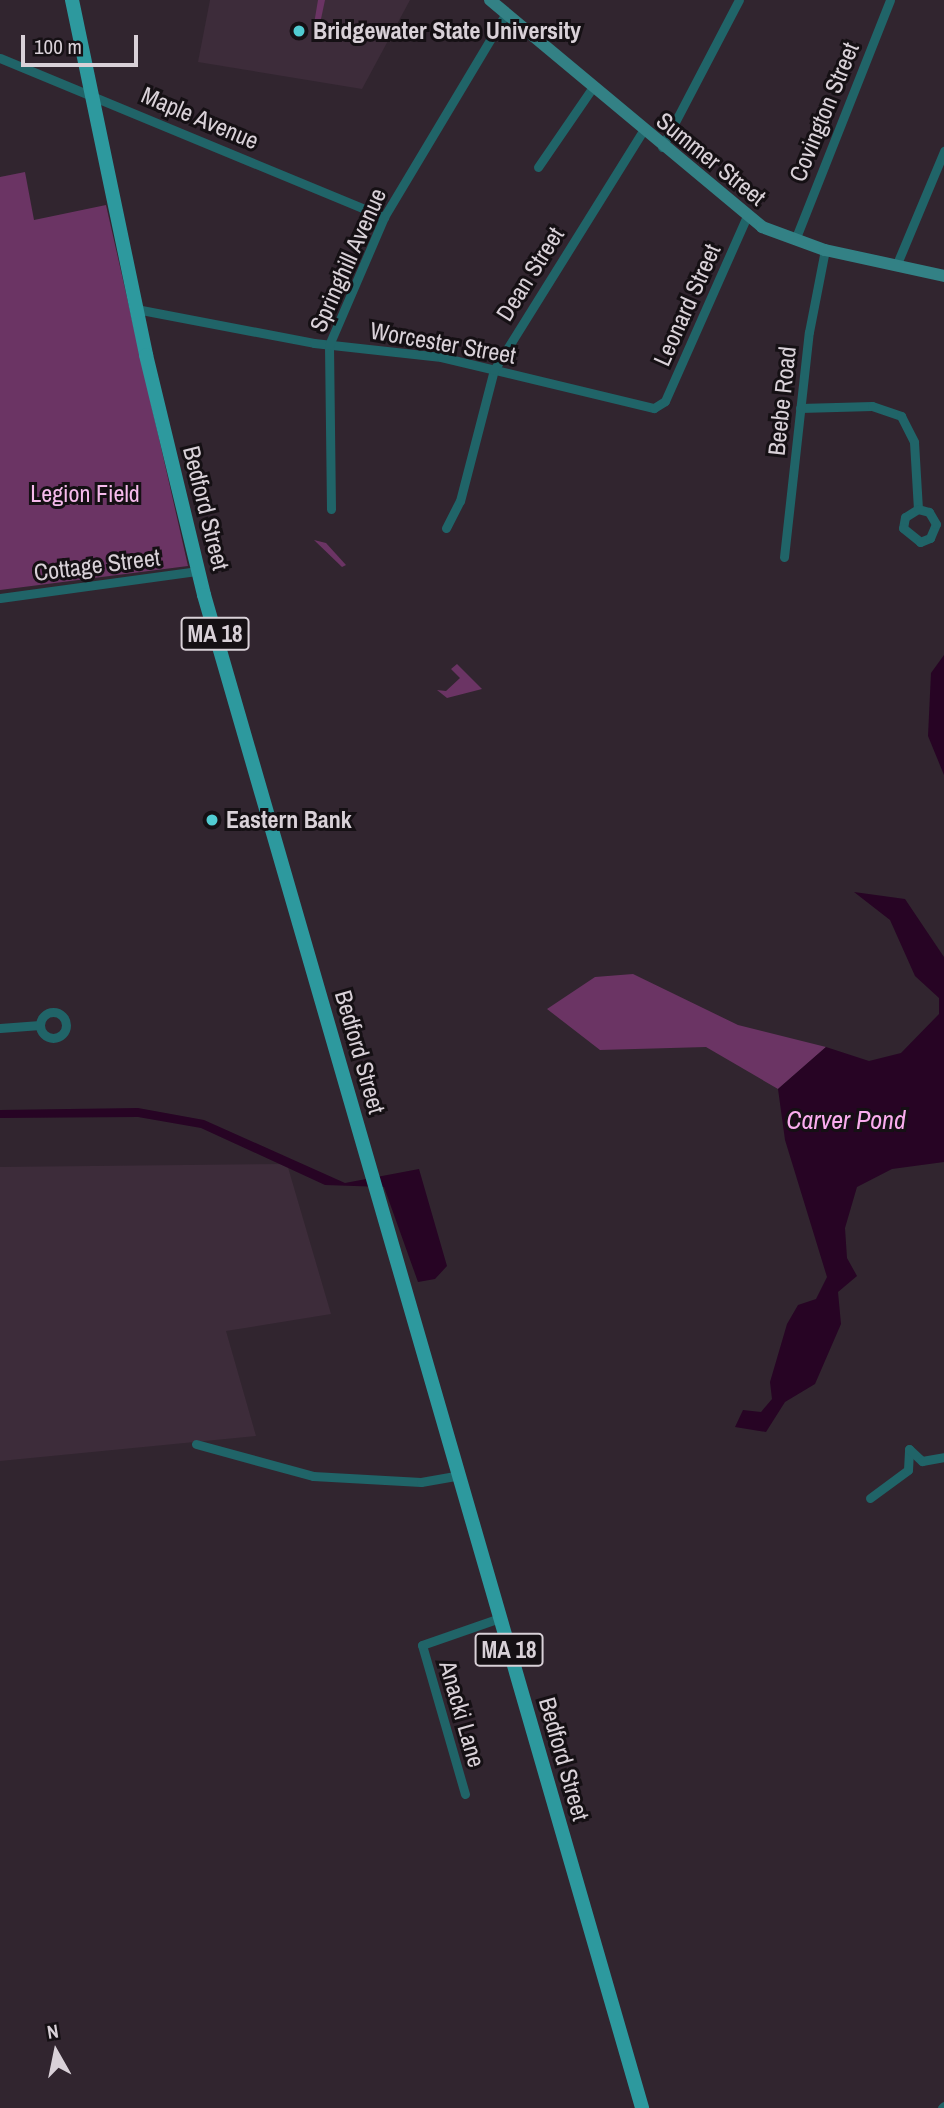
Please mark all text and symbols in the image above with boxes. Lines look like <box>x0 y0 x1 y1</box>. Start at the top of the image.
place label: Bridgewater State University <box>313 17 581 45</box>
scale bar <box>24 21 142 65</box>
marker: Bridgewater State University <box>291 23 307 39</box>
text: 100 m <box>34 32 82 61</box>
street label: Covington Street <box>783 38 865 186</box>
street label: Maple Avenue <box>137 80 263 156</box>
street label: Summer Street <box>651 106 771 212</box>
street label: Springhill Avenue <box>303 183 393 337</box>
street label: Dean Street <box>490 222 570 326</box>
street label: Leonard Street <box>647 240 727 370</box>
street label: Worcester Street <box>368 316 518 370</box>
street label: Beebe Road <box>762 345 802 457</box>
street label: Bedford Street <box>177 443 235 573</box>
park label: Legion Field <box>30 480 140 508</box>
street label: Cottage Street <box>32 543 162 587</box>
road number: MA 18 <box>180 614 250 654</box>
place label: Eastern Bank <box>226 806 352 834</box>
marker: Eastern Bank <box>204 812 220 828</box>
street label: Bedford Street <box>329 987 391 1117</box>
water label: Carver Pond <box>786 1104 906 1136</box>
road number: MA 18 <box>474 1630 544 1670</box>
street label: Anacki Lane <box>433 1657 491 1771</box>
street label: Bedford Street <box>533 1694 595 1824</box>
north arrow <box>21 2017 91 2087</box>
text: N <box>45 2018 60 2045</box>

